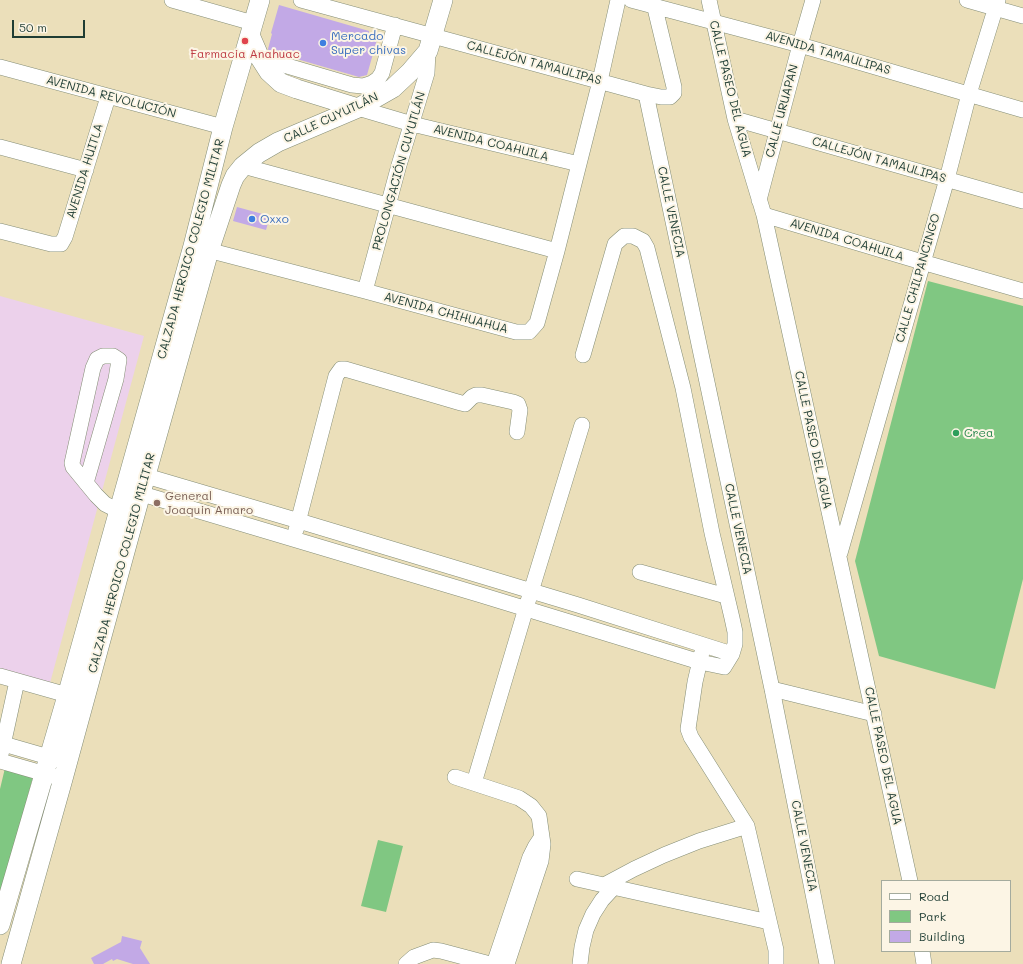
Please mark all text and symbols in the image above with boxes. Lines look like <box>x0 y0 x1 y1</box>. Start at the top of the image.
scale bar <box>14 12 87 38</box>
text: 50 m <box>19 19 47 35</box>
street label: CALLE PASEO DEL AGUA <box>706 19 754 159</box>
street label: AVENIDA TAMAULIPAS <box>764 28 892 78</box>
place label: Mercado Super chivas <box>331 29 406 57</box>
marker: Farmacia Anahuac <box>240 36 250 46</box>
marker: Mercado Super chivas <box>318 38 328 48</box>
street label: CALLEJÓN TAMAULIPAS <box>465 38 603 88</box>
place label: Farmacia Anahuac <box>190 47 300 61</box>
street label: CALLE URUAPAN <box>763 63 801 159</box>
street label: AVENIDA REVOLUCIÓN <box>44 73 178 121</box>
street label: CALLE CUYUTLÁN <box>281 90 381 146</box>
street label: PROLONGACIÓN CUYUTLÁN <box>369 90 429 252</box>
street label: AVENIDA HUITLA <box>64 122 106 220</box>
street label: AVENIDA COAHUILA <box>432 122 550 164</box>
street label: CALLEJÓN TAMAULIPAS <box>810 134 948 186</box>
street label: CALZADA HEROICO COLEGIO MILITAR <box>155 137 227 361</box>
street label: CALLE VENECIA <box>654 165 688 259</box>
place label: Oxxo <box>260 212 289 226</box>
street label: CALLE CHILPANCINGO <box>893 212 943 344</box>
marker: Oxxo <box>247 214 257 224</box>
street label: AVENIDA COAHUILA <box>788 216 906 264</box>
street label: AVENIDA CHIHUAHUA <box>382 290 510 336</box>
street label: CALLE PASEO DEL AGUA <box>791 370 835 510</box>
place label: Crea <box>964 426 993 440</box>
marker: Crea <box>951 428 961 438</box>
street label: CALZADA HEROICO COLEGIO MILITAR <box>86 451 158 675</box>
street label: CALLE VENECIA <box>721 482 755 576</box>
place label: General Joaquin Amaro <box>165 489 253 517</box>
marker: General Joaquin Amaro <box>152 498 162 508</box>
street label: CALLE PASEO DEL AGUA <box>861 686 905 826</box>
street label: CALLE VENECIA <box>788 799 820 893</box>
legend <box>881 880 1011 952</box>
text: Road <box>919 888 949 904</box>
text: Park <box>919 908 946 924</box>
text: Building <box>919 928 965 944</box>

